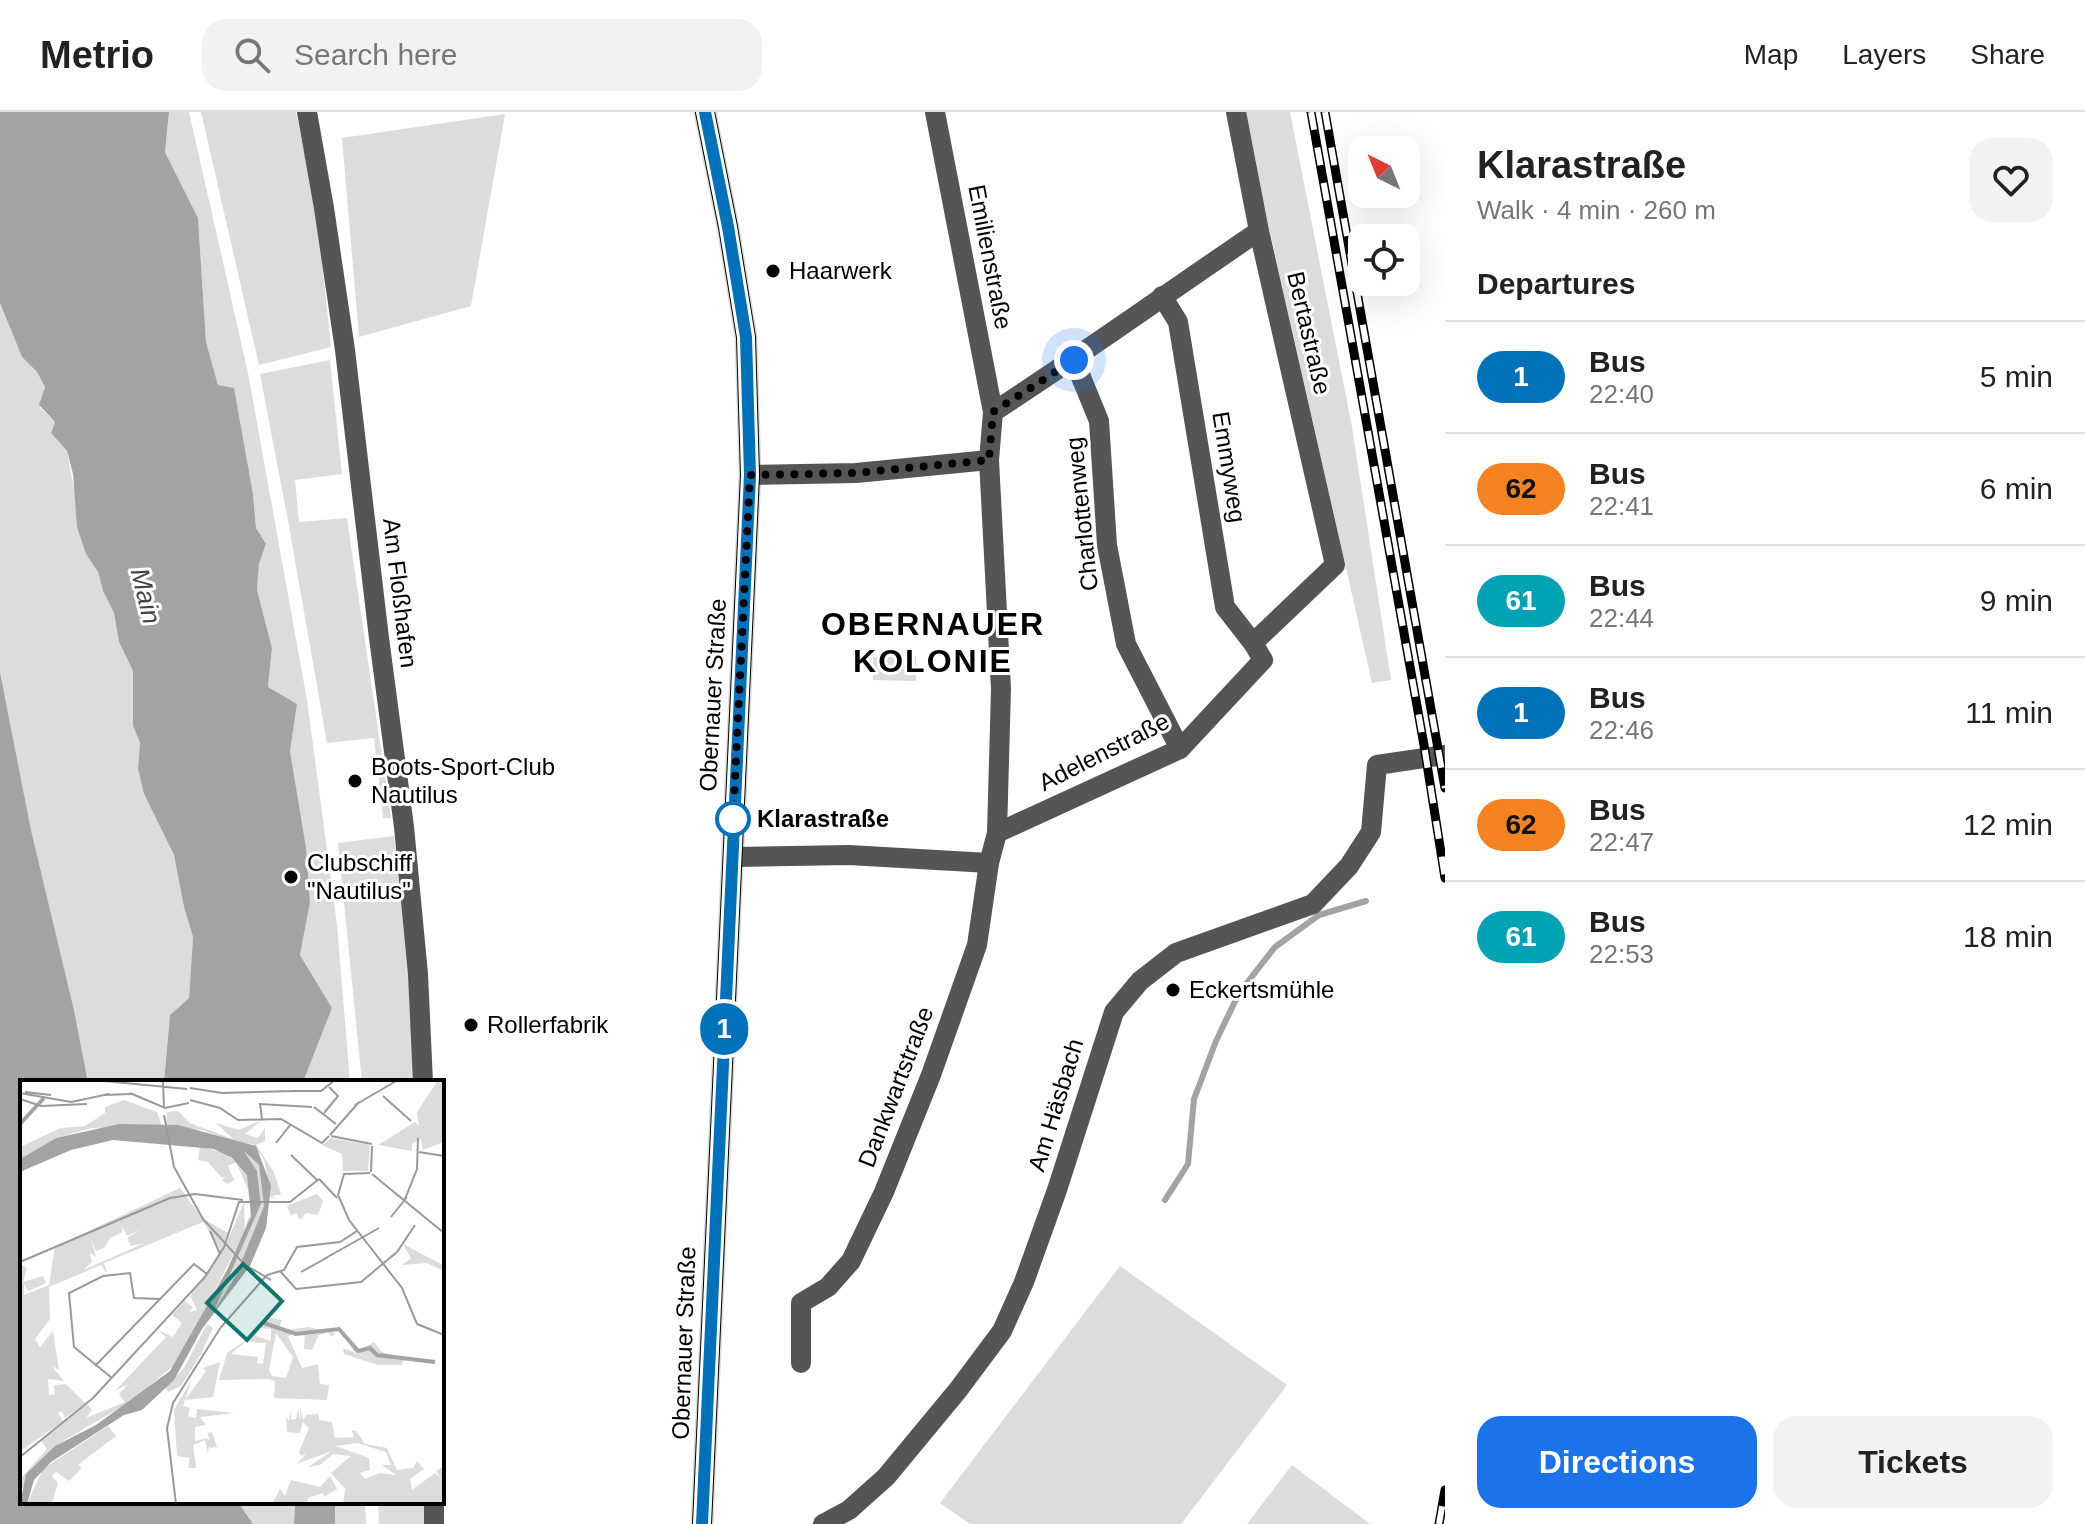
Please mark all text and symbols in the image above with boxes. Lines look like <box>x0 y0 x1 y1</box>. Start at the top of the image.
search box <box>202 19 762 91</box>
icon: search <box>230 33 274 77</box>
text: Metrio <box>40 34 154 76</box>
text: Search here <box>294 38 457 71</box>
text: Map <box>1744 39 1798 70</box>
text: Layers <box>1842 39 1926 70</box>
text: Share <box>1970 39 2045 70</box>
north arrow <box>1348 136 1420 208</box>
map controls <box>1348 136 1420 296</box>
button: heart <box>1969 138 2053 222</box>
text: Klarastraße <box>1477 144 1686 186</box>
street label: Emilienstraße <box>963 182 1018 331</box>
text: Walk · 4 min · 260 m <box>1477 195 1716 225</box>
button: locate <box>1348 224 1420 296</box>
place label: Haarwerk <box>789 257 893 284</box>
marker: Haarwerk <box>764 262 782 280</box>
text: Departures <box>1477 267 1635 300</box>
street label: Bertastraße <box>1282 269 1337 397</box>
your location <box>1054 340 1094 380</box>
text: Bus <box>1589 345 1646 378</box>
text: 5 min <box>1980 360 2053 393</box>
text: 1 <box>1513 361 1529 392</box>
text: 22:40 <box>1589 379 1654 409</box>
street label: Emmyweg <box>1207 409 1252 524</box>
street label: Charlottenweg <box>1060 436 1103 592</box>
text: Bus <box>1589 457 1646 490</box>
text: 6 min <box>1980 472 2053 505</box>
text: 62 <box>1505 473 1537 504</box>
text: 22:41 <box>1589 491 1654 521</box>
street label: Am Floßhafen <box>378 516 423 669</box>
water label: Main <box>125 565 167 627</box>
text: Bus <box>1589 569 1646 602</box>
text: 9 min <box>1980 584 2053 617</box>
text: 61 <box>1505 585 1537 616</box>
street label: Obernauer Straße <box>694 598 731 792</box>
text: 22:44 <box>1589 603 1654 633</box>
district label: OBERNAUER KOLONIE <box>821 606 1045 679</box>
text: Bus <box>1589 681 1646 714</box>
text: 11 min <box>1965 696 2053 729</box>
text: 1 <box>1513 697 1529 728</box>
street label: Adelenstraße <box>1034 707 1173 796</box>
text: 22:46 <box>1589 715 1654 745</box>
place label: Boots-Sport-Club Nautilus <box>371 753 555 808</box>
marker: Boots-Sport-Club Nautilus <box>346 772 364 790</box>
text: Bus <box>1589 793 1646 826</box>
marker: Klarastraße <box>716 802 750 836</box>
place label: Klarastraße <box>757 805 889 832</box>
text: 12 min <box>1963 808 2053 841</box>
text: 62 <box>1505 809 1537 840</box>
text: 22:47 <box>1589 827 1654 857</box>
place label: Clubschiff "Nautilus" <box>307 849 412 904</box>
marker: Clubschiff "Nautilus" <box>282 868 300 886</box>
text: Bus <box>1589 905 1646 938</box>
text: 18 min <box>1963 920 2053 953</box>
text: 61 <box>1505 921 1537 952</box>
text: 22:53 <box>1589 939 1654 969</box>
place label: Eckertsmühle <box>1189 976 1334 1003</box>
marker: Eckertsmühle <box>1164 981 1182 999</box>
line badge: 1 <box>698 1003 750 1055</box>
street label: Dankwartstraße <box>853 1003 938 1171</box>
place label: Rollerfabrik <box>487 1011 609 1038</box>
text: 1 <box>716 1013 732 1044</box>
marker: Rollerfabrik <box>462 1016 480 1034</box>
street label: Am Häsbach <box>1023 1035 1089 1174</box>
inset map <box>20 1080 444 1504</box>
street label: Obernauer Straße <box>667 1246 700 1440</box>
button: Directions <box>1477 1416 1757 1508</box>
button: Tickets <box>1773 1416 2053 1508</box>

